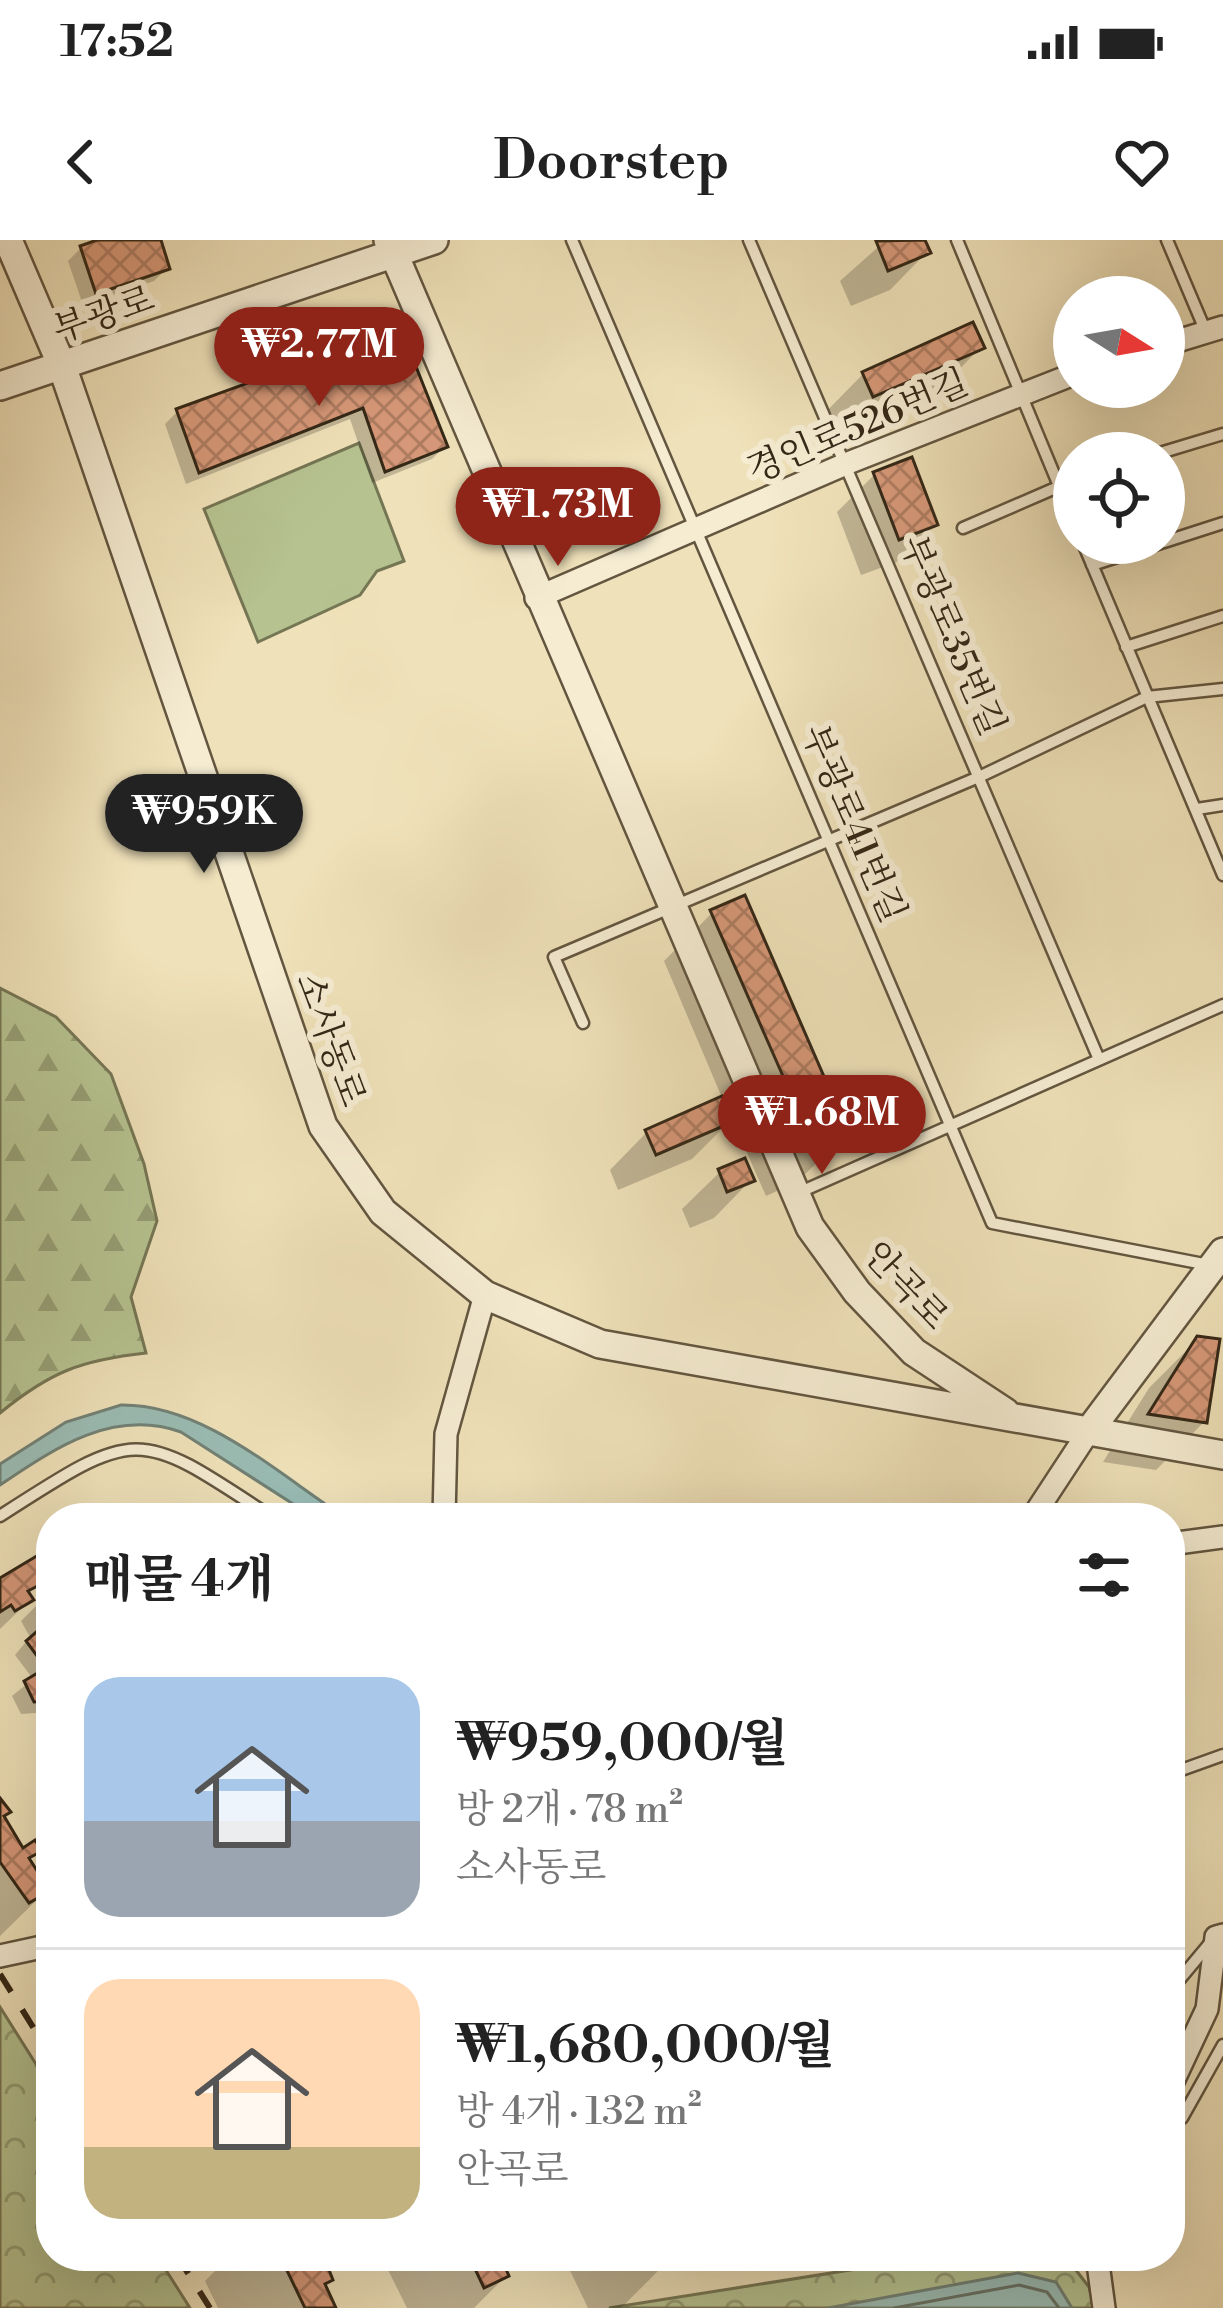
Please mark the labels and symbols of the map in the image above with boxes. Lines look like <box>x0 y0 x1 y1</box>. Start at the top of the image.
north arrow <box>1053 276 1185 408</box>
street label: 부광로 <box>47 277 161 354</box>
pin: ₩2.77M <box>221 307 417 409</box>
street label: 경인로526번길 <box>741 360 975 494</box>
pin: ₩1.73M <box>460 467 656 569</box>
street label: 부광로35번길 <box>889 529 1014 743</box>
street label: 부광로41번길 <box>791 718 915 930</box>
pin: ₩959K <box>120 774 288 876</box>
street label: 소사동로 <box>285 967 375 1113</box>
pin: ₩1.68M <box>724 1075 920 1177</box>
street label: 안곡로 <box>853 1233 957 1340</box>

